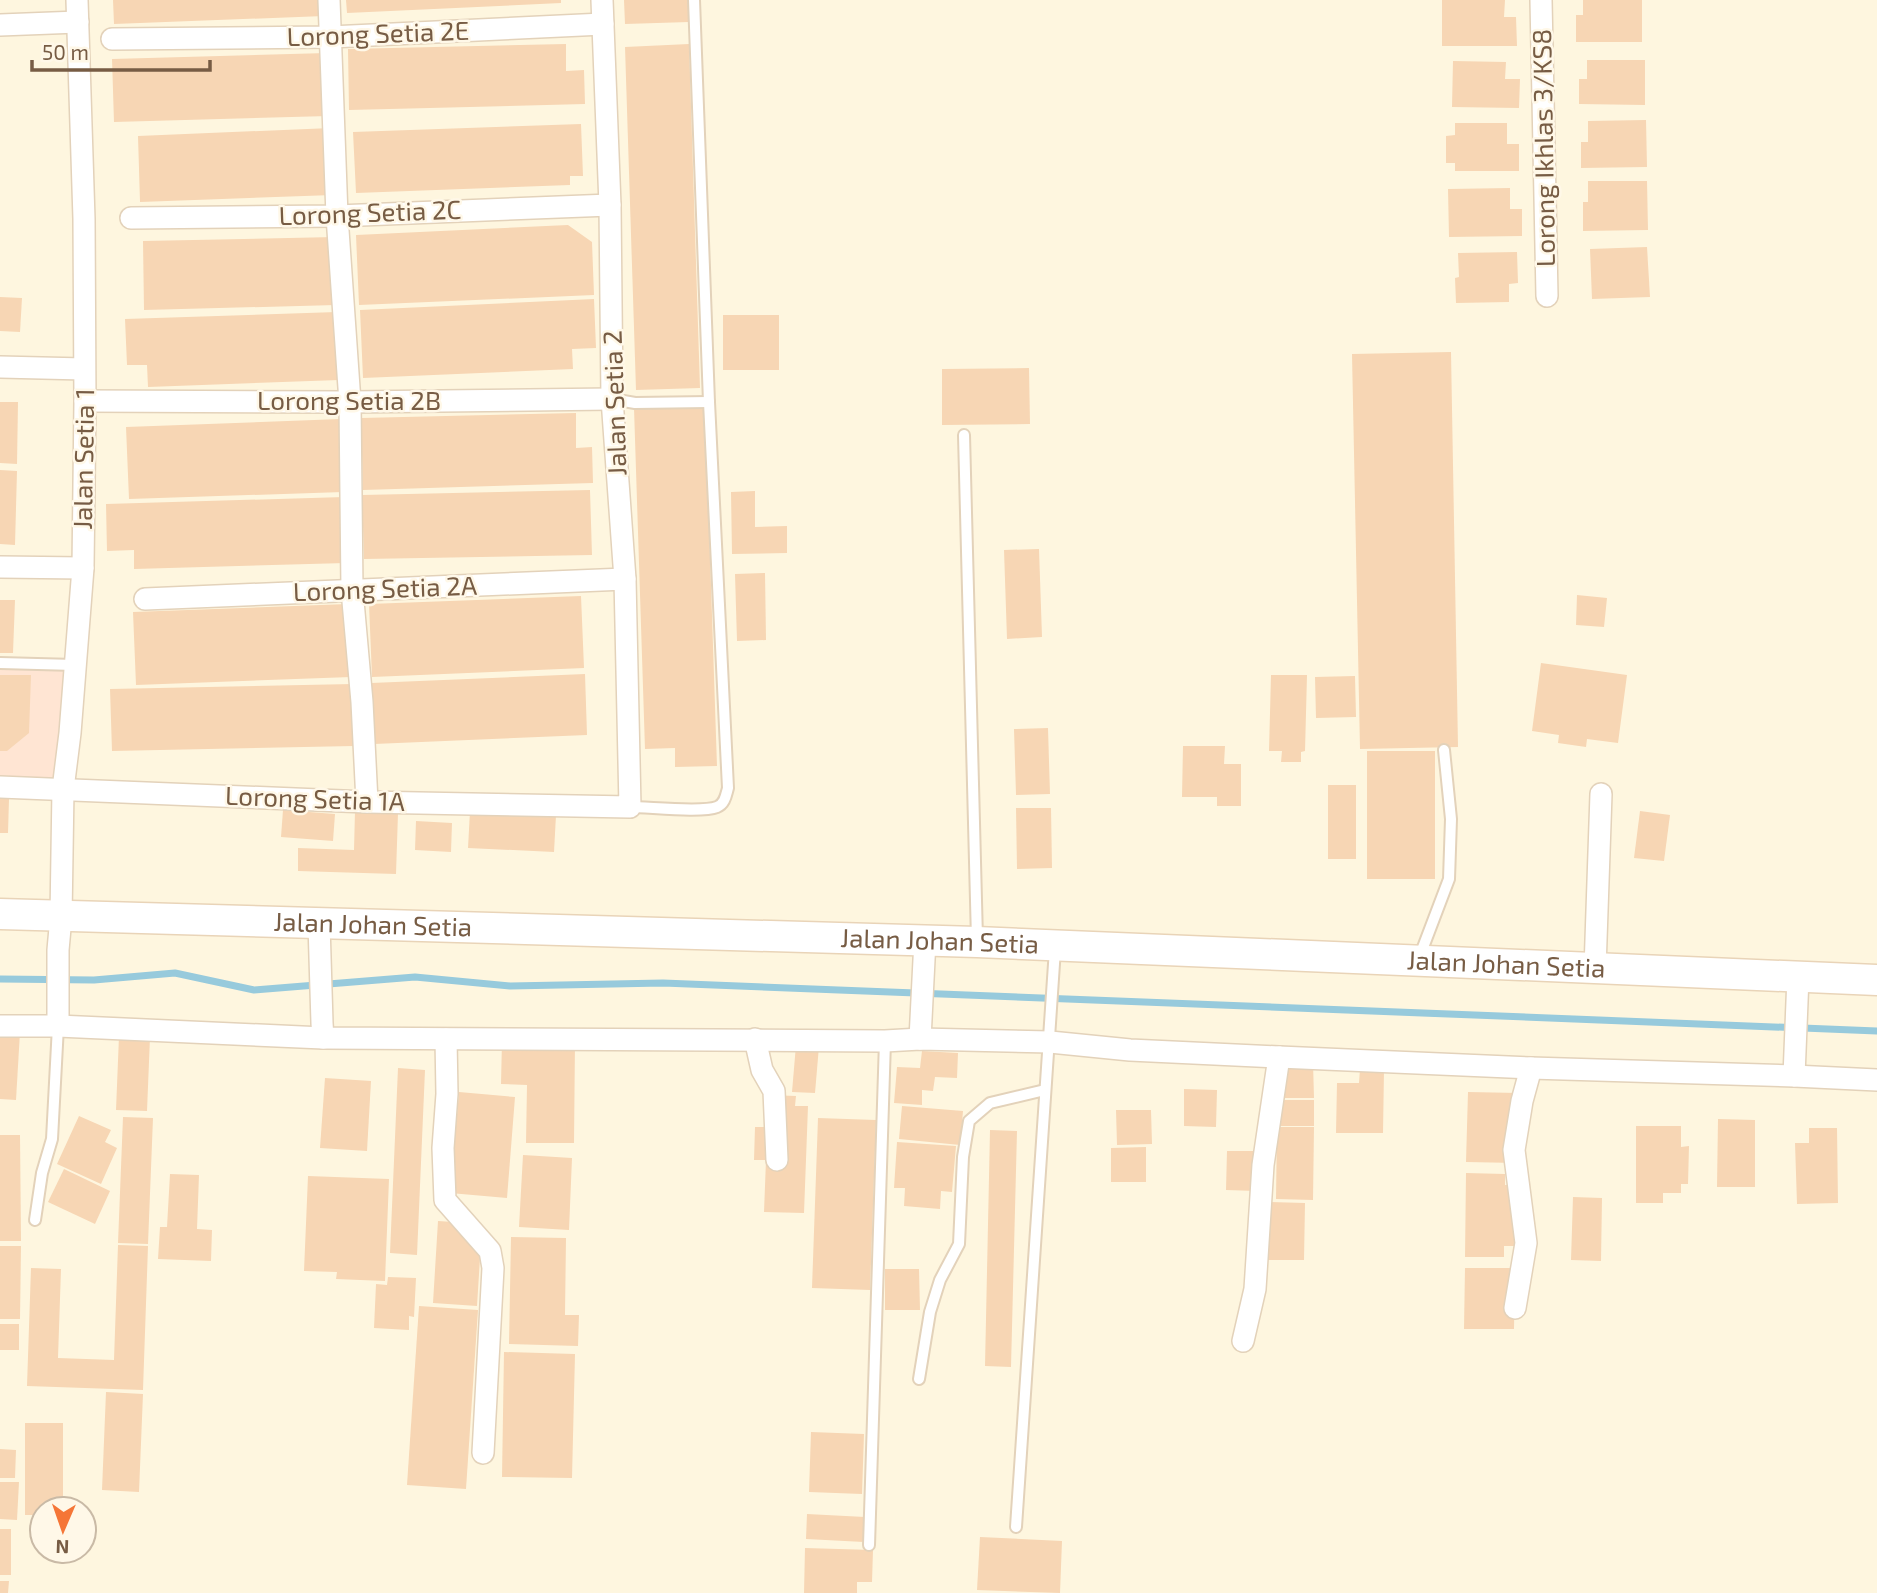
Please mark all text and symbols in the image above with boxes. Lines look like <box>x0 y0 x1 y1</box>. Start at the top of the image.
street label: Lorong Setia 2E <box>286 14 470 51</box>
scale bar <box>32 28 210 72</box>
street label: Lorong Ikhlas 3/KS8 <box>1525 29 1560 267</box>
text: 50 m <box>42 39 89 64</box>
street label: Lorong Setia 2C <box>278 193 462 230</box>
street label: Jalan Setia 2 <box>595 330 632 476</box>
street label: Lorong Setia 2B <box>257 384 441 415</box>
street label: Jalan Setia 1 <box>66 388 99 530</box>
street label: Lorong Setia 2A <box>292 569 477 606</box>
street label: Lorong Setia 1A <box>225 779 405 816</box>
street label: Jalan Johan Setia <box>273 905 473 942</box>
street label: Jalan Johan Setia <box>840 921 1040 959</box>
street label: Jalan Johan Setia <box>1406 943 1606 983</box>
north arrow <box>28 1495 98 1565</box>
text: N <box>55 1536 70 1559</box>

